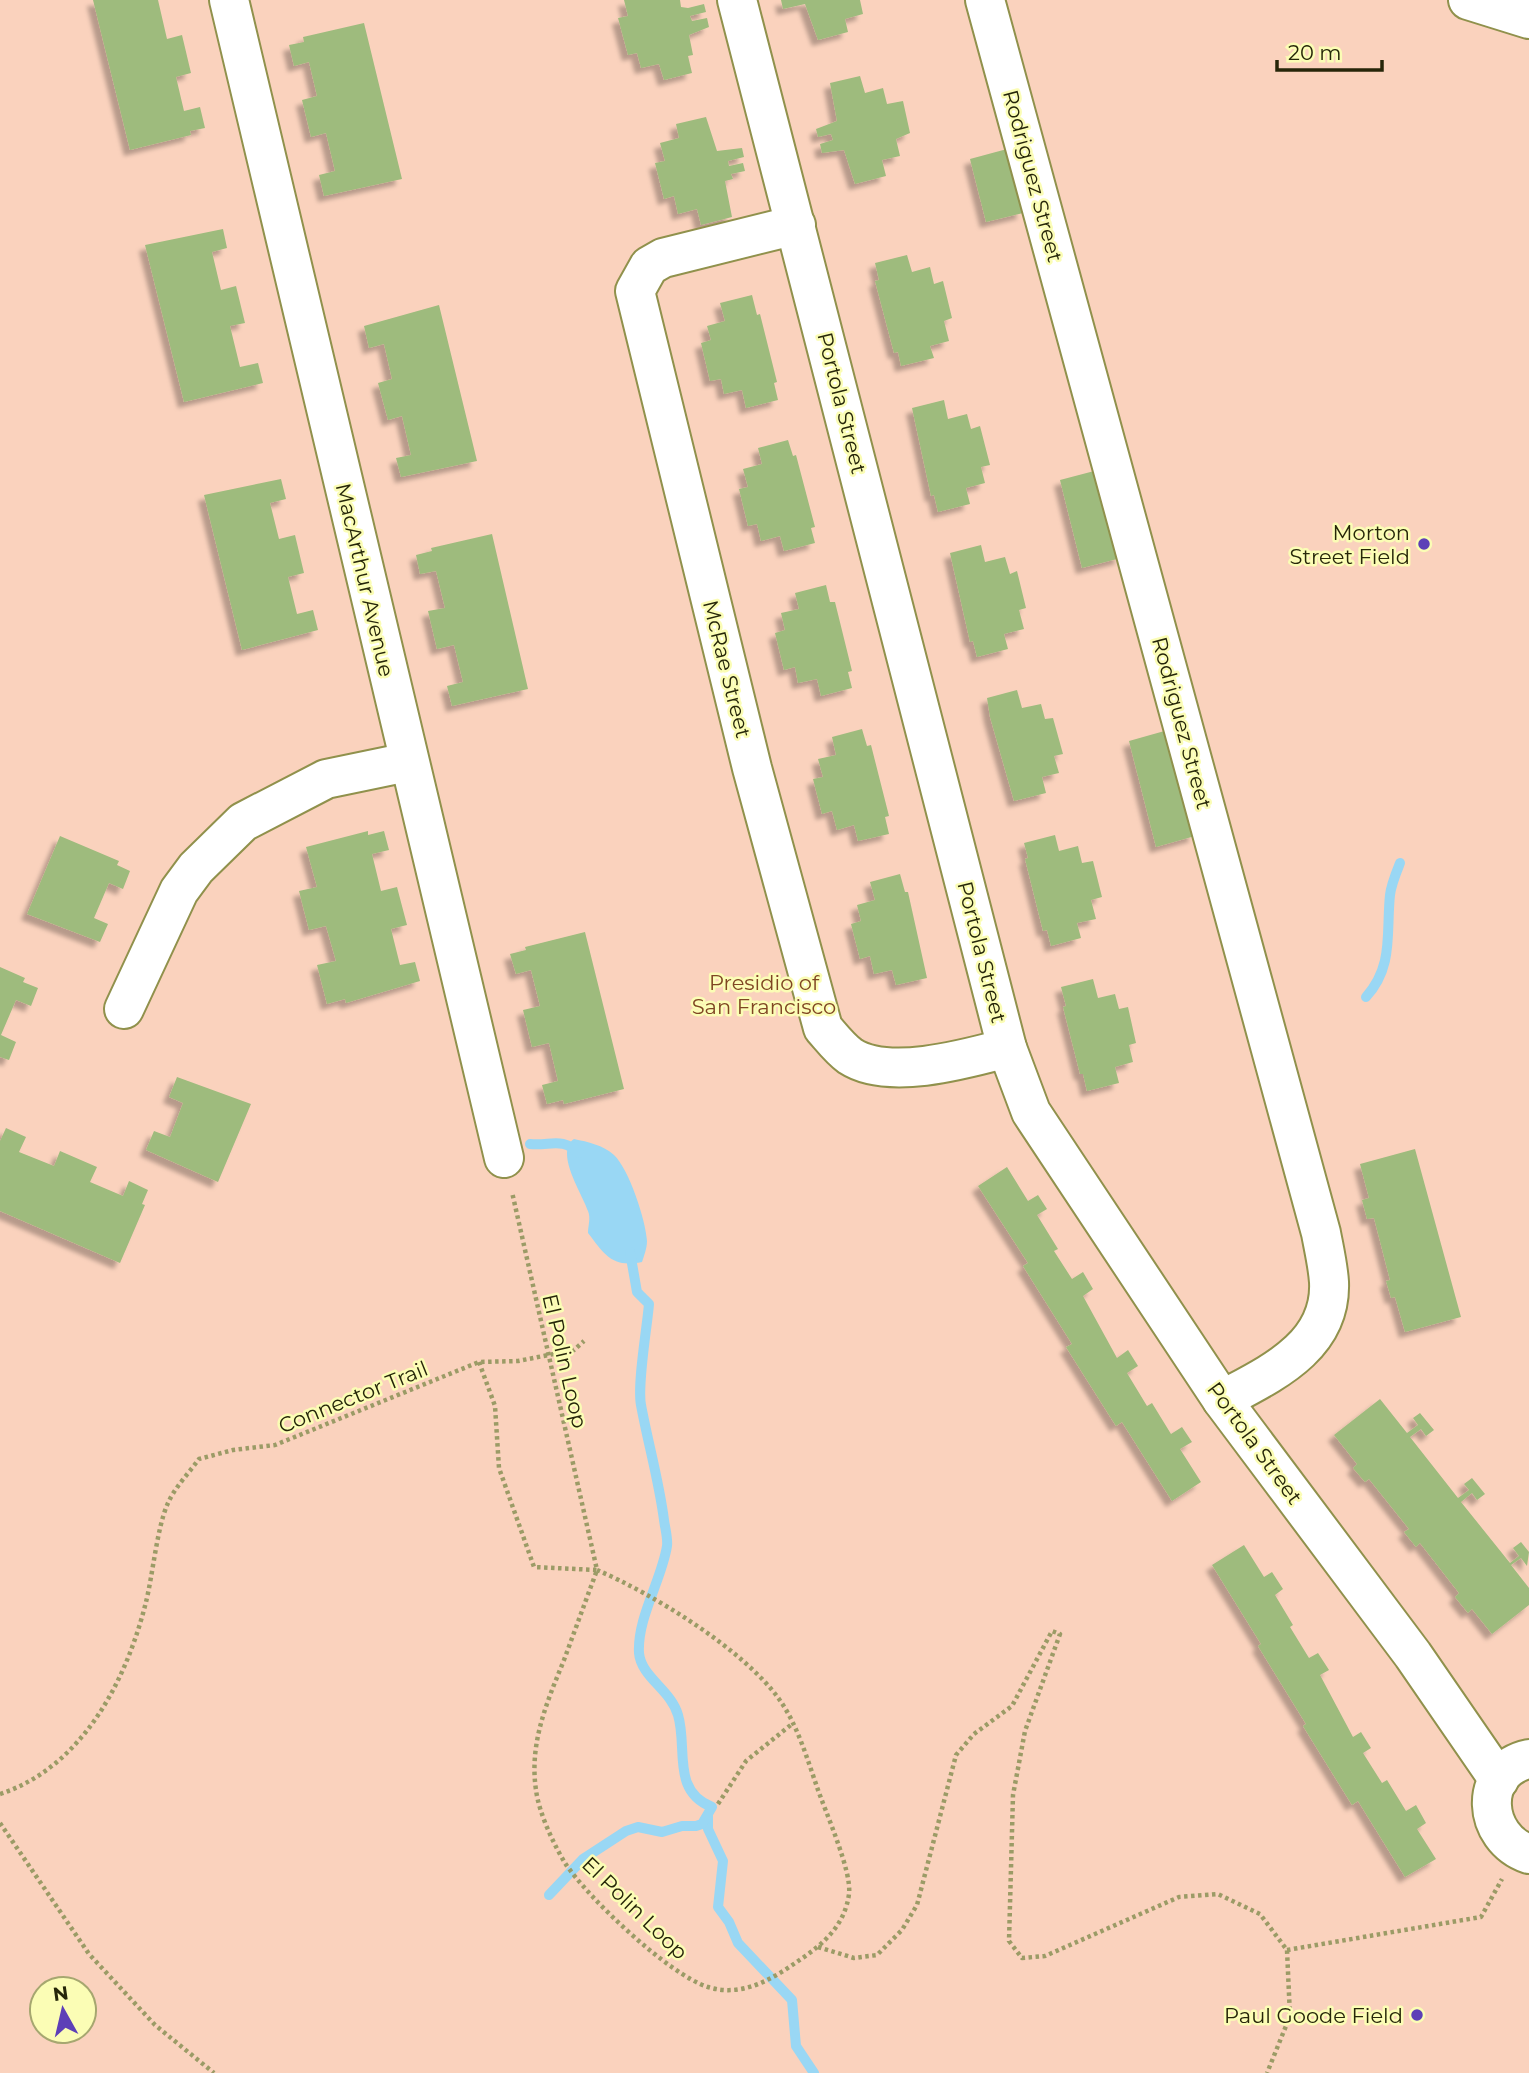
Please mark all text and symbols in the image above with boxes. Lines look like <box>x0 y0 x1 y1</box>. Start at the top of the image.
scale bar <box>1277 28 1382 72</box>
text: 20 m <box>1288 40 1342 65</box>
street label: Rodriguez Street <box>998 87 1068 265</box>
street label: Portola Street <box>812 330 872 476</box>
street label: MacArthur Avenue <box>331 481 399 679</box>
place label: Morton Street Field <box>1289 520 1410 569</box>
marker: Morton Street Field <box>1416 536 1432 552</box>
street label: McRae Street <box>698 598 756 740</box>
street label: Rodriguez Street <box>1147 634 1217 812</box>
street label: Portola Street <box>952 879 1012 1025</box>
park label: Presidio of San Francisco <box>692 970 836 1019</box>
street label: El Polin Loop <box>537 1291 593 1431</box>
street label: Connector Trail <box>275 1356 431 1438</box>
street label: Portola Street <box>1202 1377 1308 1509</box>
street label: El Polin Loop <box>577 1851 693 1965</box>
north arrow <box>28 1975 98 2045</box>
text: N <box>51 1981 70 2006</box>
place label: Paul Goode Field <box>1224 2003 1403 2028</box>
marker: Paul Goode Field <box>1409 2007 1425 2023</box>

